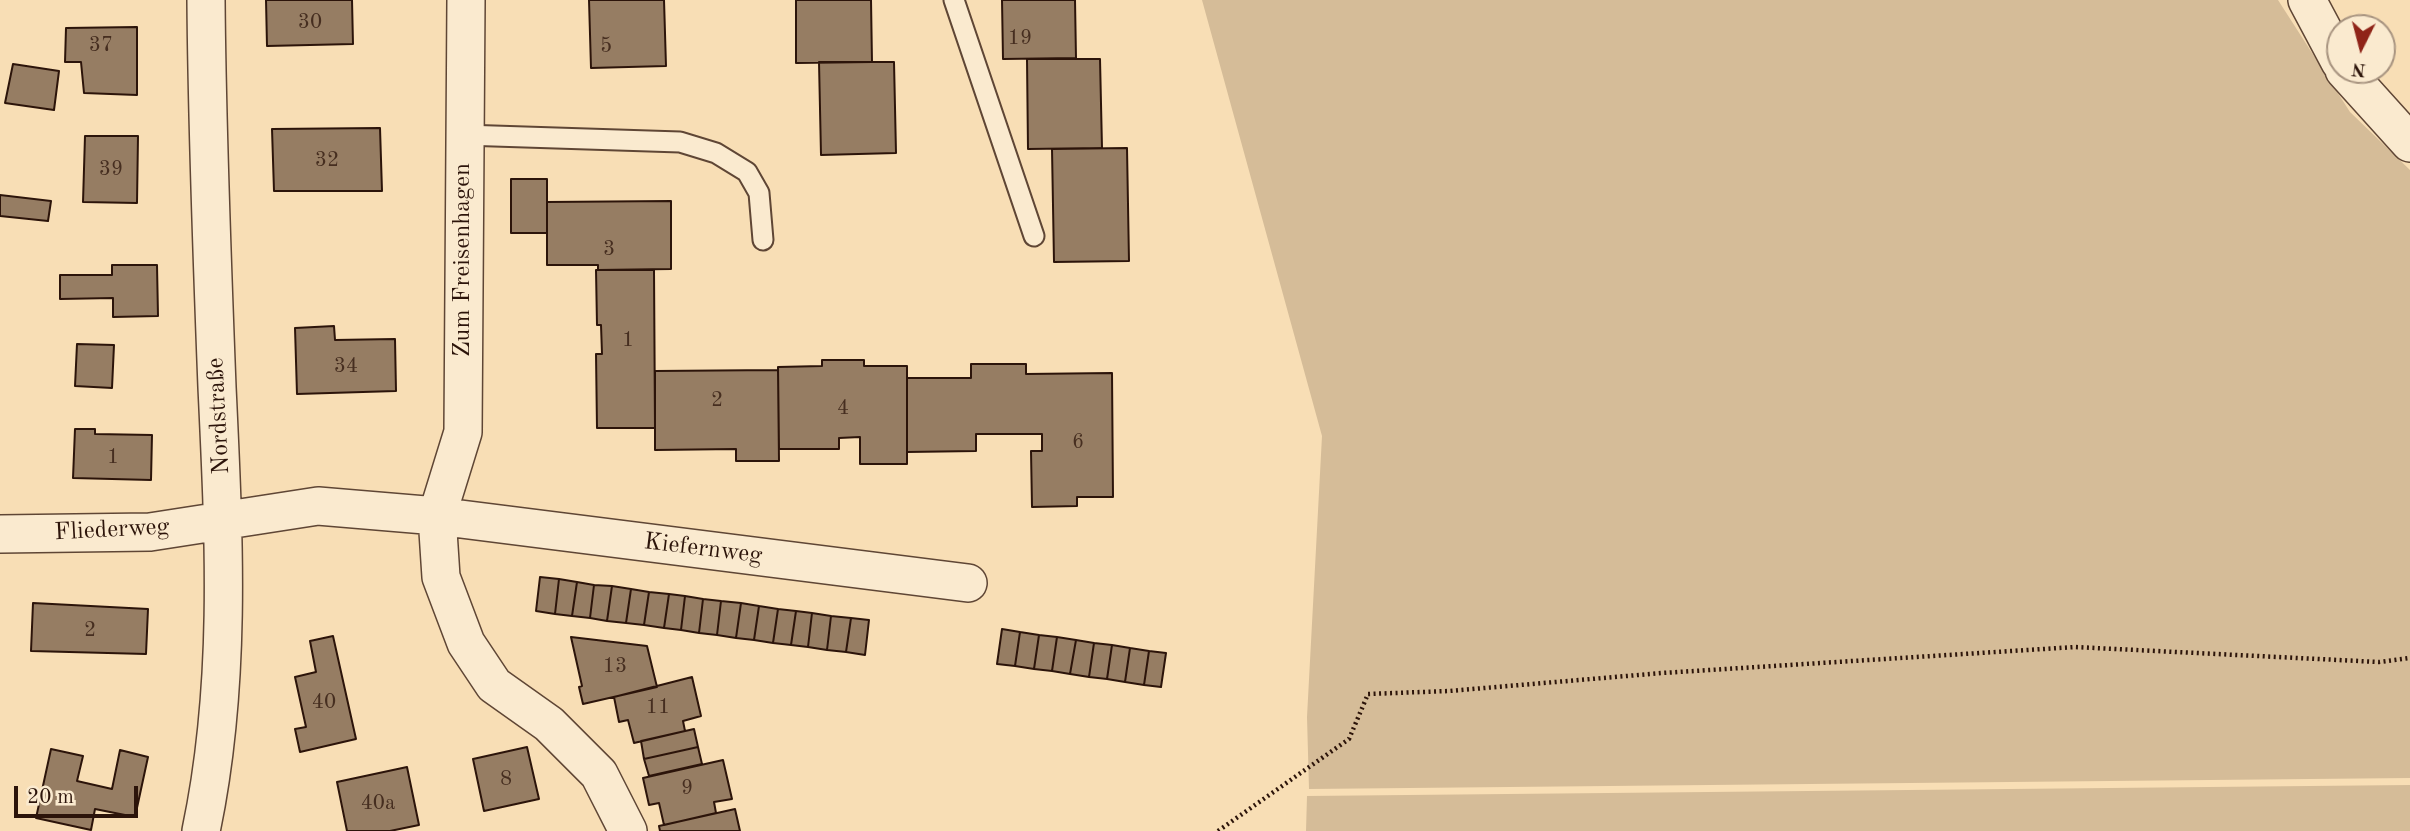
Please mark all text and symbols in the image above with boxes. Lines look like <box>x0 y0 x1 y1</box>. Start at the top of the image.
house number: 30 <box>298 9 322 35</box>
north arrow <box>2326 14 2396 84</box>
house number: 19 <box>1008 25 1032 51</box>
house number: 37 <box>89 32 113 58</box>
house number: 5 <box>600 33 612 59</box>
text: N <box>2351 58 2367 79</box>
house number: 32 <box>315 147 339 173</box>
house number: 39 <box>99 156 123 182</box>
street label: Zum Freisenhagen <box>449 163 477 357</box>
house number: 3 <box>603 236 615 262</box>
house number: 1 <box>622 327 634 353</box>
house number: 34 <box>334 353 358 379</box>
street label: Nordstraße <box>202 357 236 475</box>
house number: 2 <box>711 387 723 413</box>
house number: 4 <box>837 395 849 421</box>
house number: 6 <box>1072 429 1084 455</box>
house number: 1 <box>107 444 119 470</box>
street label: Fliederweg <box>54 513 170 547</box>
street label: Kiefernweg <box>642 527 764 571</box>
house number: 2 <box>84 617 96 643</box>
house number: 13 <box>603 653 627 679</box>
house number: 40 <box>312 689 336 715</box>
house number: 11 <box>646 694 670 720</box>
house number: 8 <box>500 766 512 792</box>
scale bar <box>18 772 142 816</box>
house number: 9 <box>681 775 693 801</box>
text: 20 m <box>27 787 74 808</box>
house number: 40a <box>361 790 395 816</box>

